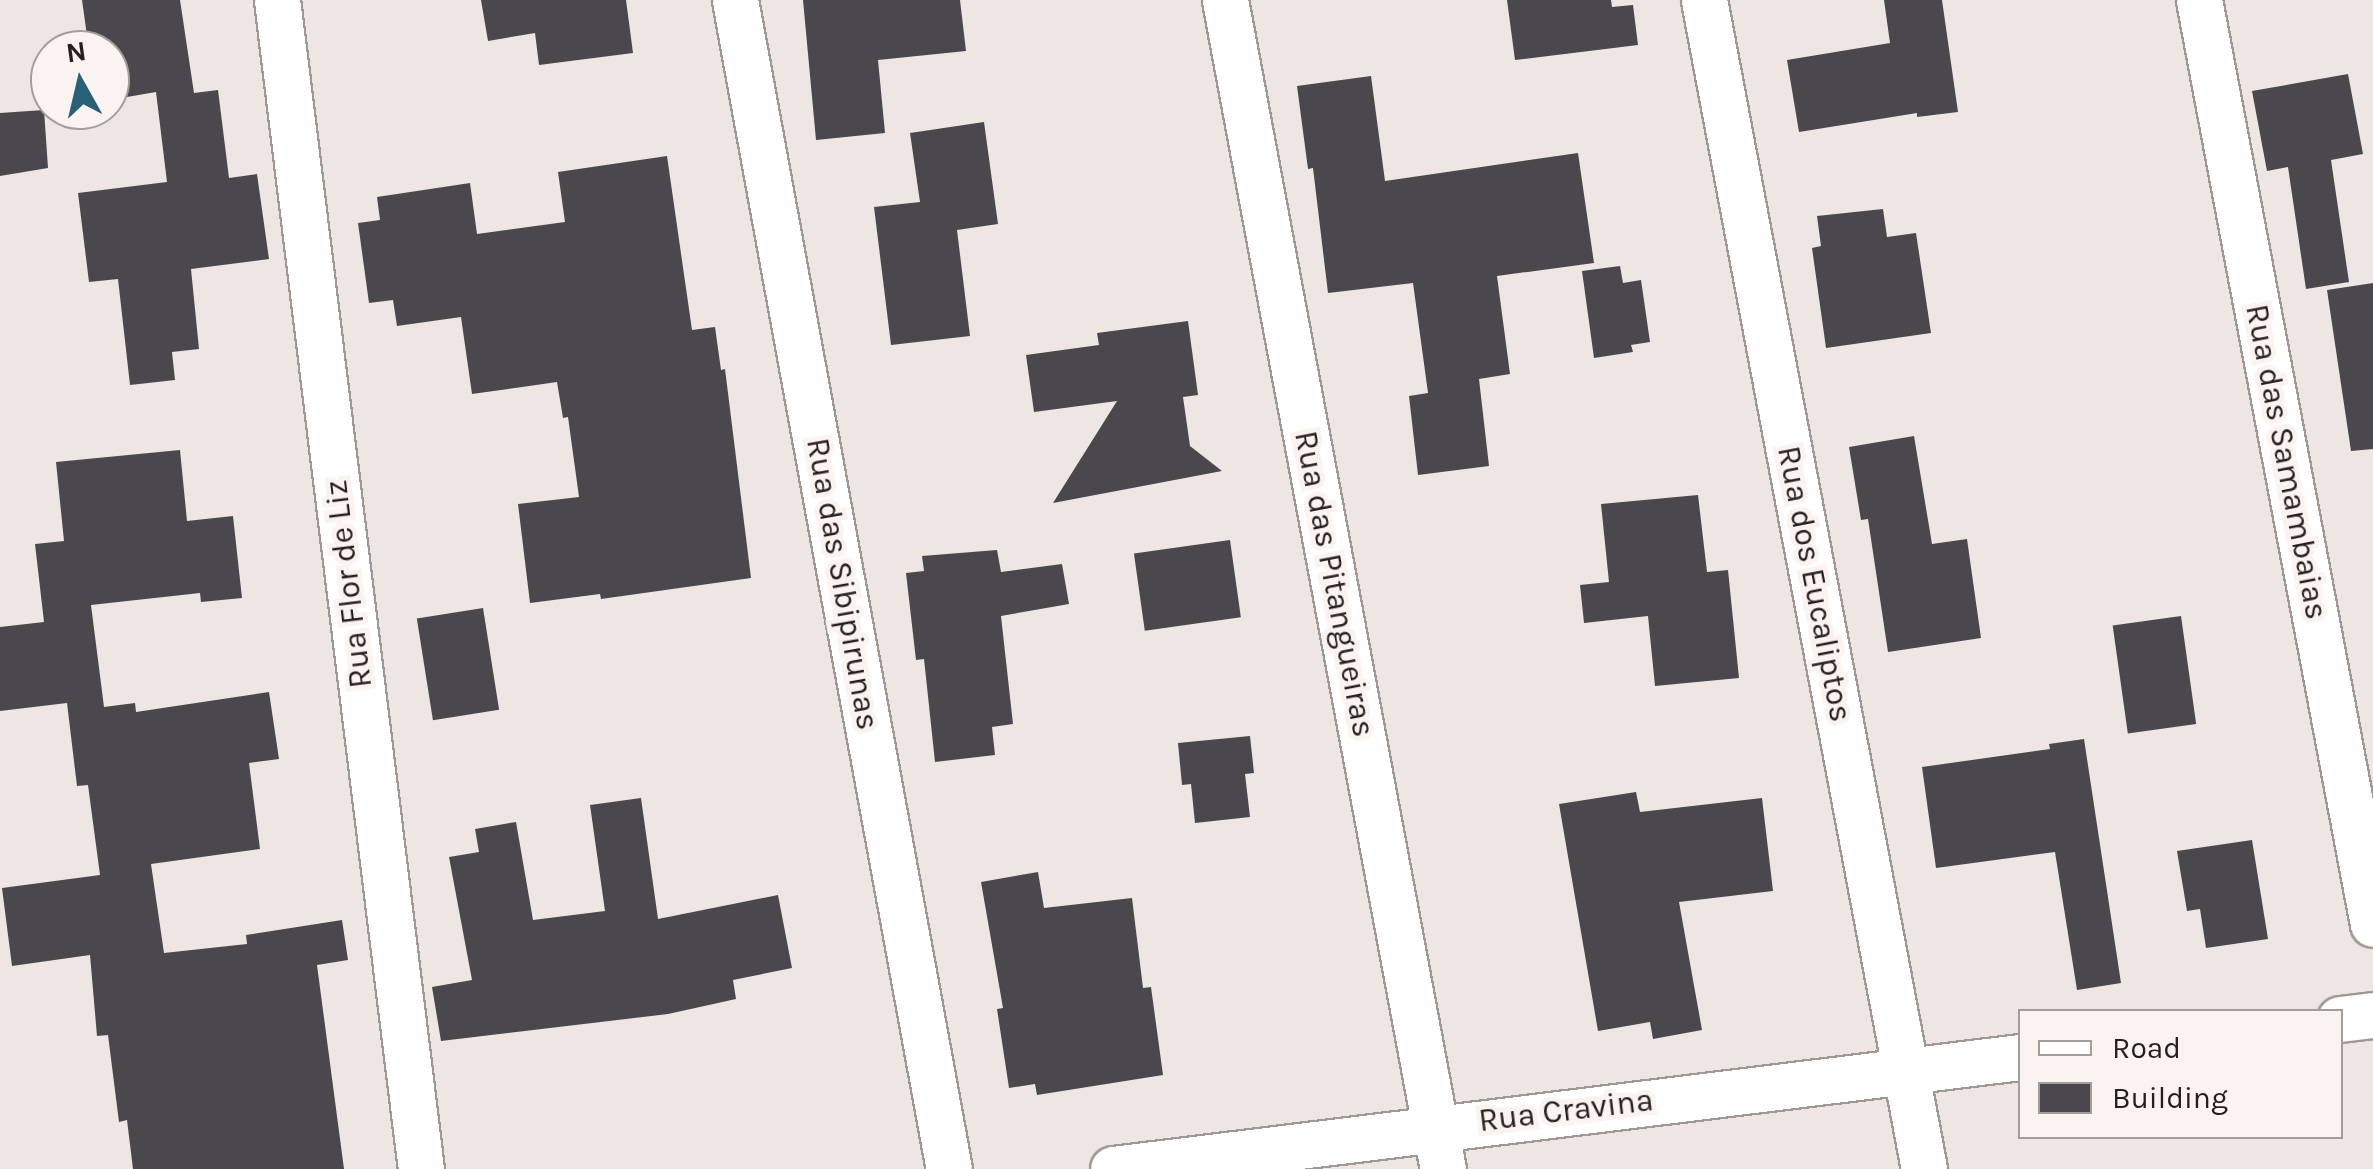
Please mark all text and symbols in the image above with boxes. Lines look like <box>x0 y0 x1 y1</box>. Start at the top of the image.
north arrow <box>30 30 130 130</box>
text: N <box>64 34 88 70</box>
street label: Rua das Samambaias <box>2237 301 2335 623</box>
street label: Rua das Pitangueiras <box>1286 428 1382 740</box>
street label: Rua das Sibipirunas <box>797 435 887 733</box>
street label: Rua dos Eucaliptos <box>1768 443 1860 725</box>
street label: Rua Flor de Liz <box>317 478 381 690</box>
legend <box>2018 1009 2343 1139</box>
text: Road <box>2112 1030 2181 1066</box>
text: Building <box>2112 1080 2228 1116</box>
street label: Rua Cravina <box>1477 1081 1655 1141</box>

